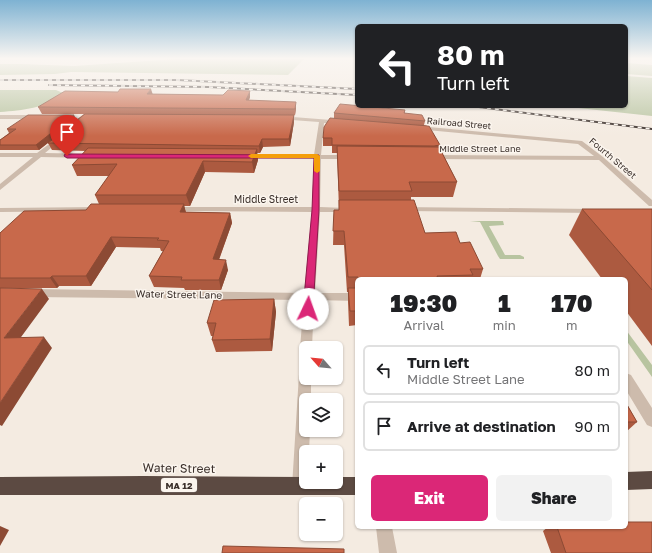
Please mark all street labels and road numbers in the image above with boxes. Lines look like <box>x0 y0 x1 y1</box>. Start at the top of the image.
street label: Railroad Street <box>426 115 492 131</box>
street label: Fourth Street <box>587 135 639 181</box>
street label: Middle Street Lane <box>439 143 521 154</box>
street label: Middle Street <box>234 193 298 205</box>
street label: Water Street Lane <box>136 287 223 301</box>
street label: Water Street <box>143 460 216 476</box>
road number: MA 12 <box>161 478 197 492</box>

